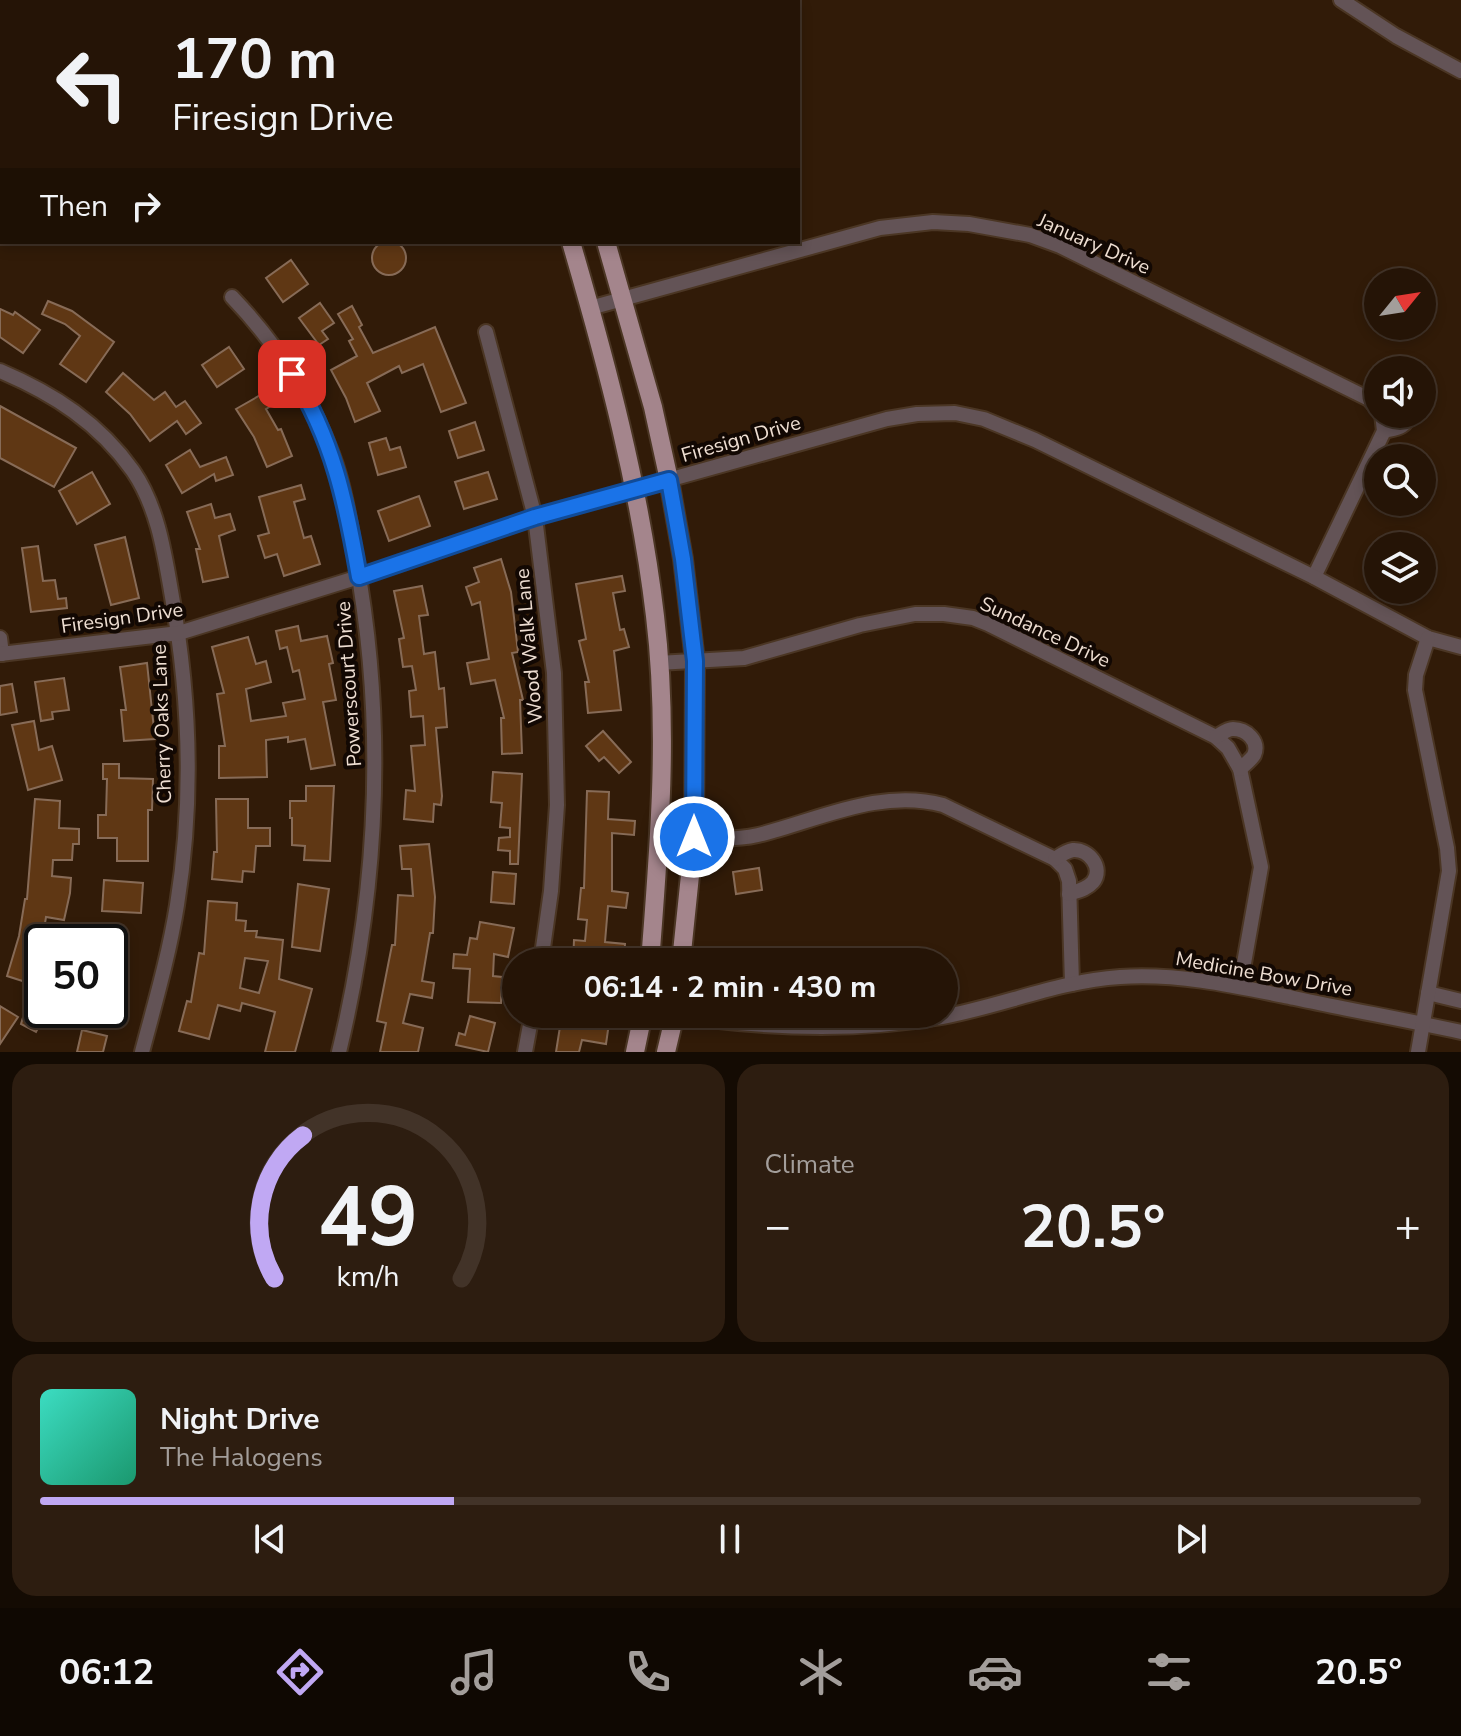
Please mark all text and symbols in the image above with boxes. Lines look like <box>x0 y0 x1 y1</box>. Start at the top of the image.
text: 170 m <box>172 21 337 98</box>
icon: left <box>40 32 144 136</box>
text: Firesign Drive <box>172 94 394 143</box>
icon: right <box>124 184 168 228</box>
text: Then <box>40 186 108 227</box>
street label: January Drive <box>1032 207 1155 281</box>
north arrow <box>1364 268 1436 340</box>
map controls <box>1364 268 1436 604</box>
pin <box>258 340 326 408</box>
icon: arrive <box>270 352 314 396</box>
button: sound <box>1364 356 1436 428</box>
street label: Firesign Drive <box>678 409 804 469</box>
button: search <box>1364 444 1436 516</box>
button: layers <box>1364 532 1436 604</box>
street label: Wood Walk Lane <box>509 567 549 725</box>
street label: Sundance Drive <box>975 590 1115 674</box>
street label: Firesign Drive <box>59 596 185 640</box>
street label: Powerscourt Drive <box>330 600 368 768</box>
street label: Cherry Oaks Lane <box>146 644 178 804</box>
position arrow <box>652 795 736 879</box>
speed limit sign: 50 <box>24 924 128 1028</box>
street label: Medicine Bow Drive <box>1174 945 1354 1003</box>
text: 06:14 · 2 min · 430 m <box>584 967 876 1008</box>
text: Climate <box>765 1147 855 1182</box>
text: 49 <box>318 1161 418 1274</box>
text: 20.5° <box>1020 1186 1166 1268</box>
text: − <box>765 1197 791 1257</box>
text: + <box>1395 1197 1421 1257</box>
text: km/h <box>337 1257 400 1296</box>
text: Night Drive <box>160 1399 319 1440</box>
text: The Halogens <box>160 1440 323 1475</box>
icon: previous <box>248 1517 292 1561</box>
icon: pause <box>708 1517 752 1561</box>
icon: next <box>1169 1517 1213 1561</box>
icon: directions <box>272 1644 328 1700</box>
icon: music <box>446 1644 502 1700</box>
icon: phone <box>620 1644 676 1700</box>
icon: climate <box>793 1644 849 1700</box>
icon: car <box>967 1644 1023 1700</box>
icon: filters <box>1141 1644 1197 1700</box>
text: 06:12 <box>59 1648 154 1697</box>
text: 20.5° <box>1315 1648 1402 1697</box>

